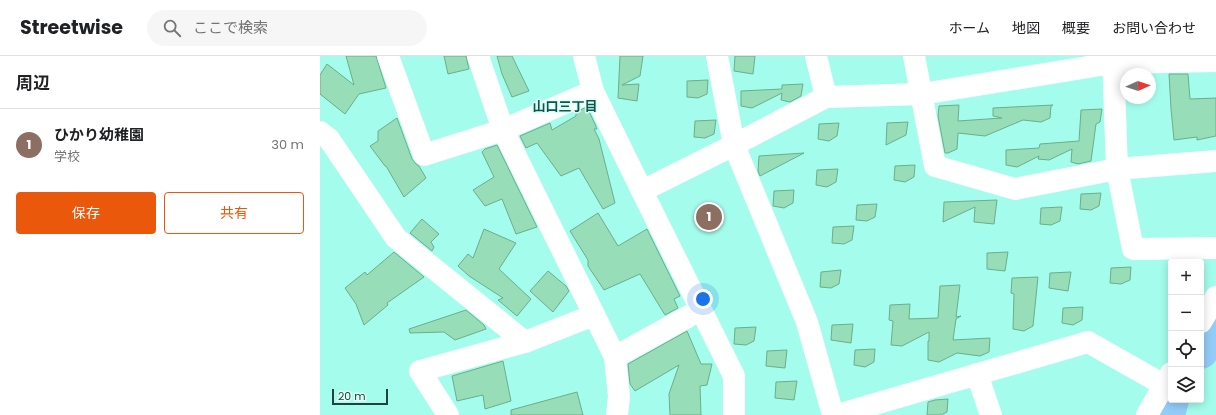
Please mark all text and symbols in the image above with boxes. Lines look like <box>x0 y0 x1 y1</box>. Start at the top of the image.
search box <box>147 10 427 46</box>
text: Streetwise <box>20 14 123 41</box>
icon: search <box>161 17 183 39</box>
text: ここで検索 <box>193 17 268 38</box>
text: ホーム <box>948 18 990 38</box>
text: 地図 <box>1012 18 1040 38</box>
text: 概要 <box>1062 18 1090 38</box>
text: お問い合わせ <box>1112 18 1196 38</box>
north arrow <box>1120 68 1156 104</box>
text: 周辺 <box>16 71 50 95</box>
district label: 山口三丁目 <box>532 97 598 116</box>
text: ひかり幼稚園 <box>54 124 144 145</box>
text: 1 <box>27 135 31 154</box>
text: 30 m <box>271 135 304 154</box>
text: 学校 <box>54 147 80 166</box>
button: 保存 <box>16 192 156 234</box>
button: 共有 <box>164 192 304 234</box>
pin: 1 <box>696 202 722 232</box>
map controls <box>1168 259 1204 403</box>
button: + <box>1168 259 1204 295</box>
your location <box>693 289 713 309</box>
button: − <box>1168 295 1204 331</box>
button: locate <box>1168 331 1204 367</box>
button: layers <box>1168 367 1204 403</box>
scale bar <box>332 387 388 406</box>
text: 20 m <box>338 388 366 404</box>

